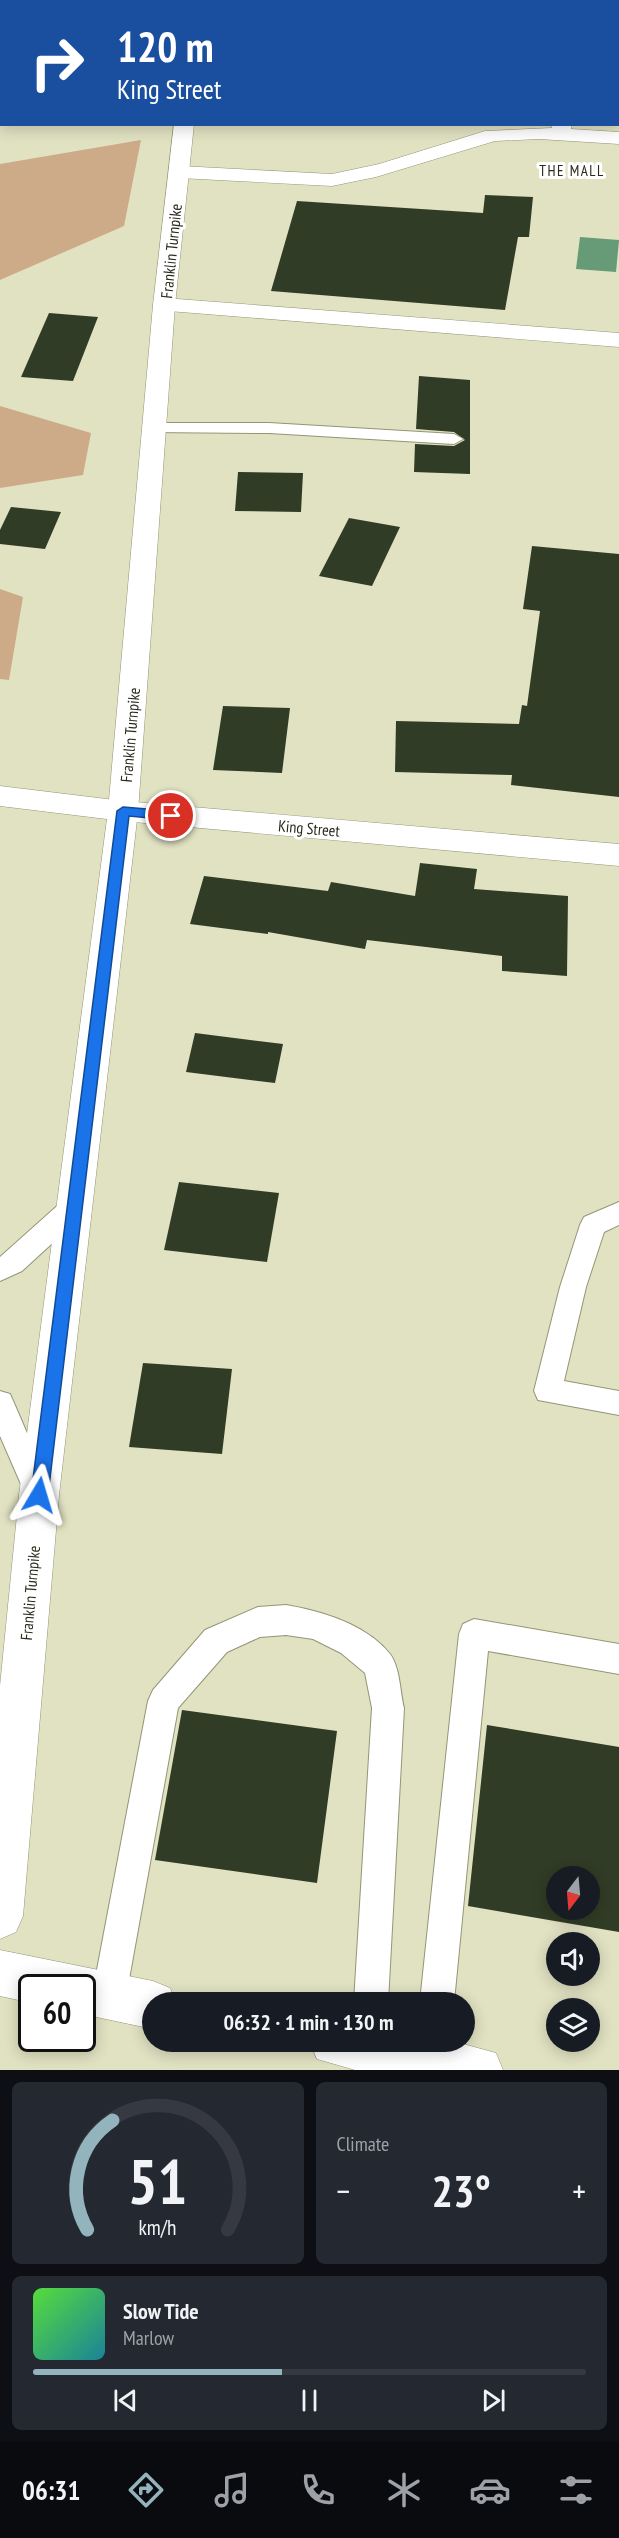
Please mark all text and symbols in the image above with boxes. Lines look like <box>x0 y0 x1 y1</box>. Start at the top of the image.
text: 120 m <box>117 19 214 74</box>
icon: right <box>18 24 96 102</box>
text: King Street <box>117 72 221 106</box>
district label: THE MALL <box>539 161 605 180</box>
street label: Franklin Turnpike <box>156 203 186 299</box>
street label: Franklin Turnpike <box>116 687 144 783</box>
pin <box>145 790 196 841</box>
icon: arrive <box>154 799 187 832</box>
street label: King Street <box>277 815 341 841</box>
position arrow <box>7 1463 71 1527</box>
street label: Franklin Turnpike <box>16 1545 44 1641</box>
north arrow <box>546 1866 600 1920</box>
map controls <box>546 1866 600 2052</box>
button: sound <box>546 1932 600 1986</box>
speed limit sign: 60 <box>18 1974 96 2052</box>
button: layers <box>546 1998 600 2052</box>
text: 06:32 · 1 min · 130 m <box>223 2008 394 2036</box>
text: Climate <box>337 2131 389 2157</box>
text: 51 <box>128 2140 188 2221</box>
text: 23° <box>432 2161 491 2219</box>
text: − <box>337 2169 350 2212</box>
text: + <box>572 2169 586 2212</box>
text: km/h <box>139 2213 177 2241</box>
text: Slow Tide <box>123 2297 199 2325</box>
text: Marlow <box>123 2325 174 2351</box>
icon: previous <box>109 2384 142 2417</box>
icon: pause <box>293 2384 326 2417</box>
icon: next <box>477 2384 510 2417</box>
icon: directions <box>125 2469 167 2511</box>
icon: music <box>211 2469 253 2511</box>
icon: phone <box>297 2469 339 2511</box>
icon: climate <box>383 2469 425 2511</box>
icon: car <box>469 2469 511 2511</box>
icon: filters <box>555 2469 597 2511</box>
text: 06:31 <box>22 2473 80 2507</box>

